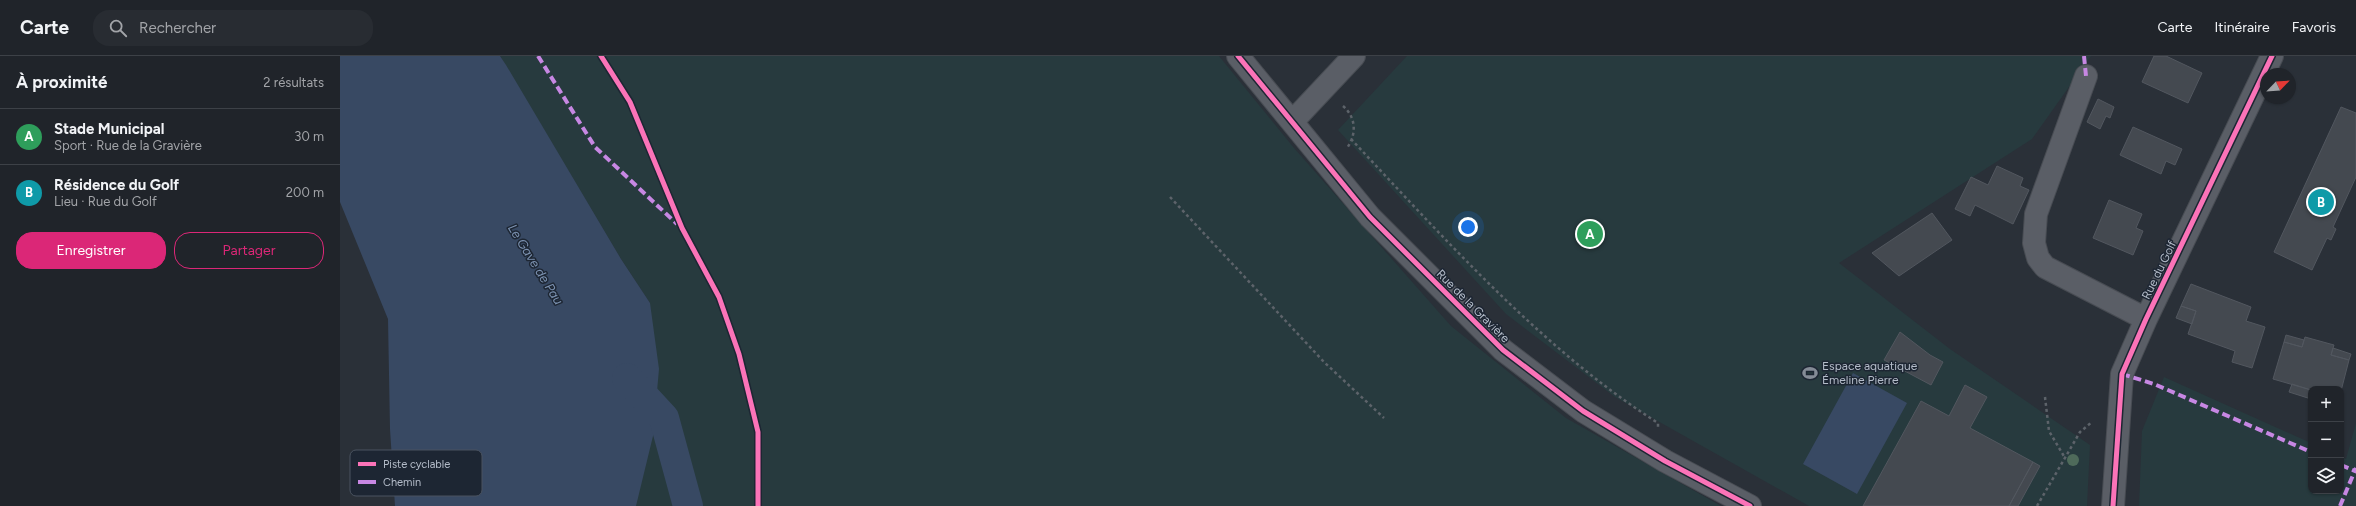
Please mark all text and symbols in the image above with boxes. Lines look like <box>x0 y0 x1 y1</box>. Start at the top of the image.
search box <box>93 10 373 46</box>
text: Carte <box>20 16 69 39</box>
icon: search <box>107 17 129 39</box>
text: Rechercher <box>139 19 216 37</box>
text: Carte <box>2158 19 2192 36</box>
text: Itinéraire <box>2214 19 2270 36</box>
text: Favoris <box>2292 19 2336 36</box>
north arrow <box>2260 68 2296 104</box>
text: À proximité <box>16 72 107 92</box>
text: 2 résultats <box>263 75 324 90</box>
text: Stade Municipal <box>54 120 164 138</box>
text: A <box>24 129 34 144</box>
text: 30 m <box>294 129 324 144</box>
text: Sport · Rue de la Gravière <box>54 138 202 153</box>
text: Résidence du Golf <box>54 176 179 194</box>
text: B <box>25 185 33 200</box>
text: 200 m <box>286 185 324 200</box>
pin: B <box>2308 187 2334 217</box>
text: Lieu · Rue du Golf <box>54 194 157 209</box>
your location <box>1458 217 1478 237</box>
pin: A <box>1577 219 1603 249</box>
water label: Le Gave de Pau <box>505 221 566 307</box>
button: Enregistrer <box>16 232 166 269</box>
button: Partager <box>174 232 324 269</box>
street label: Rue du Golf <box>2139 238 2179 302</box>
street label: Rue de la Gravière <box>1434 267 1513 346</box>
place label: Espace aquatique Émeline Pierre <box>1822 359 1918 387</box>
sports icon: Espace aquatique Émeline Pierre <box>1801 364 1819 382</box>
map controls <box>2308 386 2344 494</box>
button: + <box>2308 386 2344 422</box>
button: − <box>2308 422 2344 458</box>
legend <box>350 450 482 496</box>
text: Piste cyclable <box>383 458 450 471</box>
button: layers <box>2308 458 2344 494</box>
text: Chemin <box>383 476 421 489</box>

